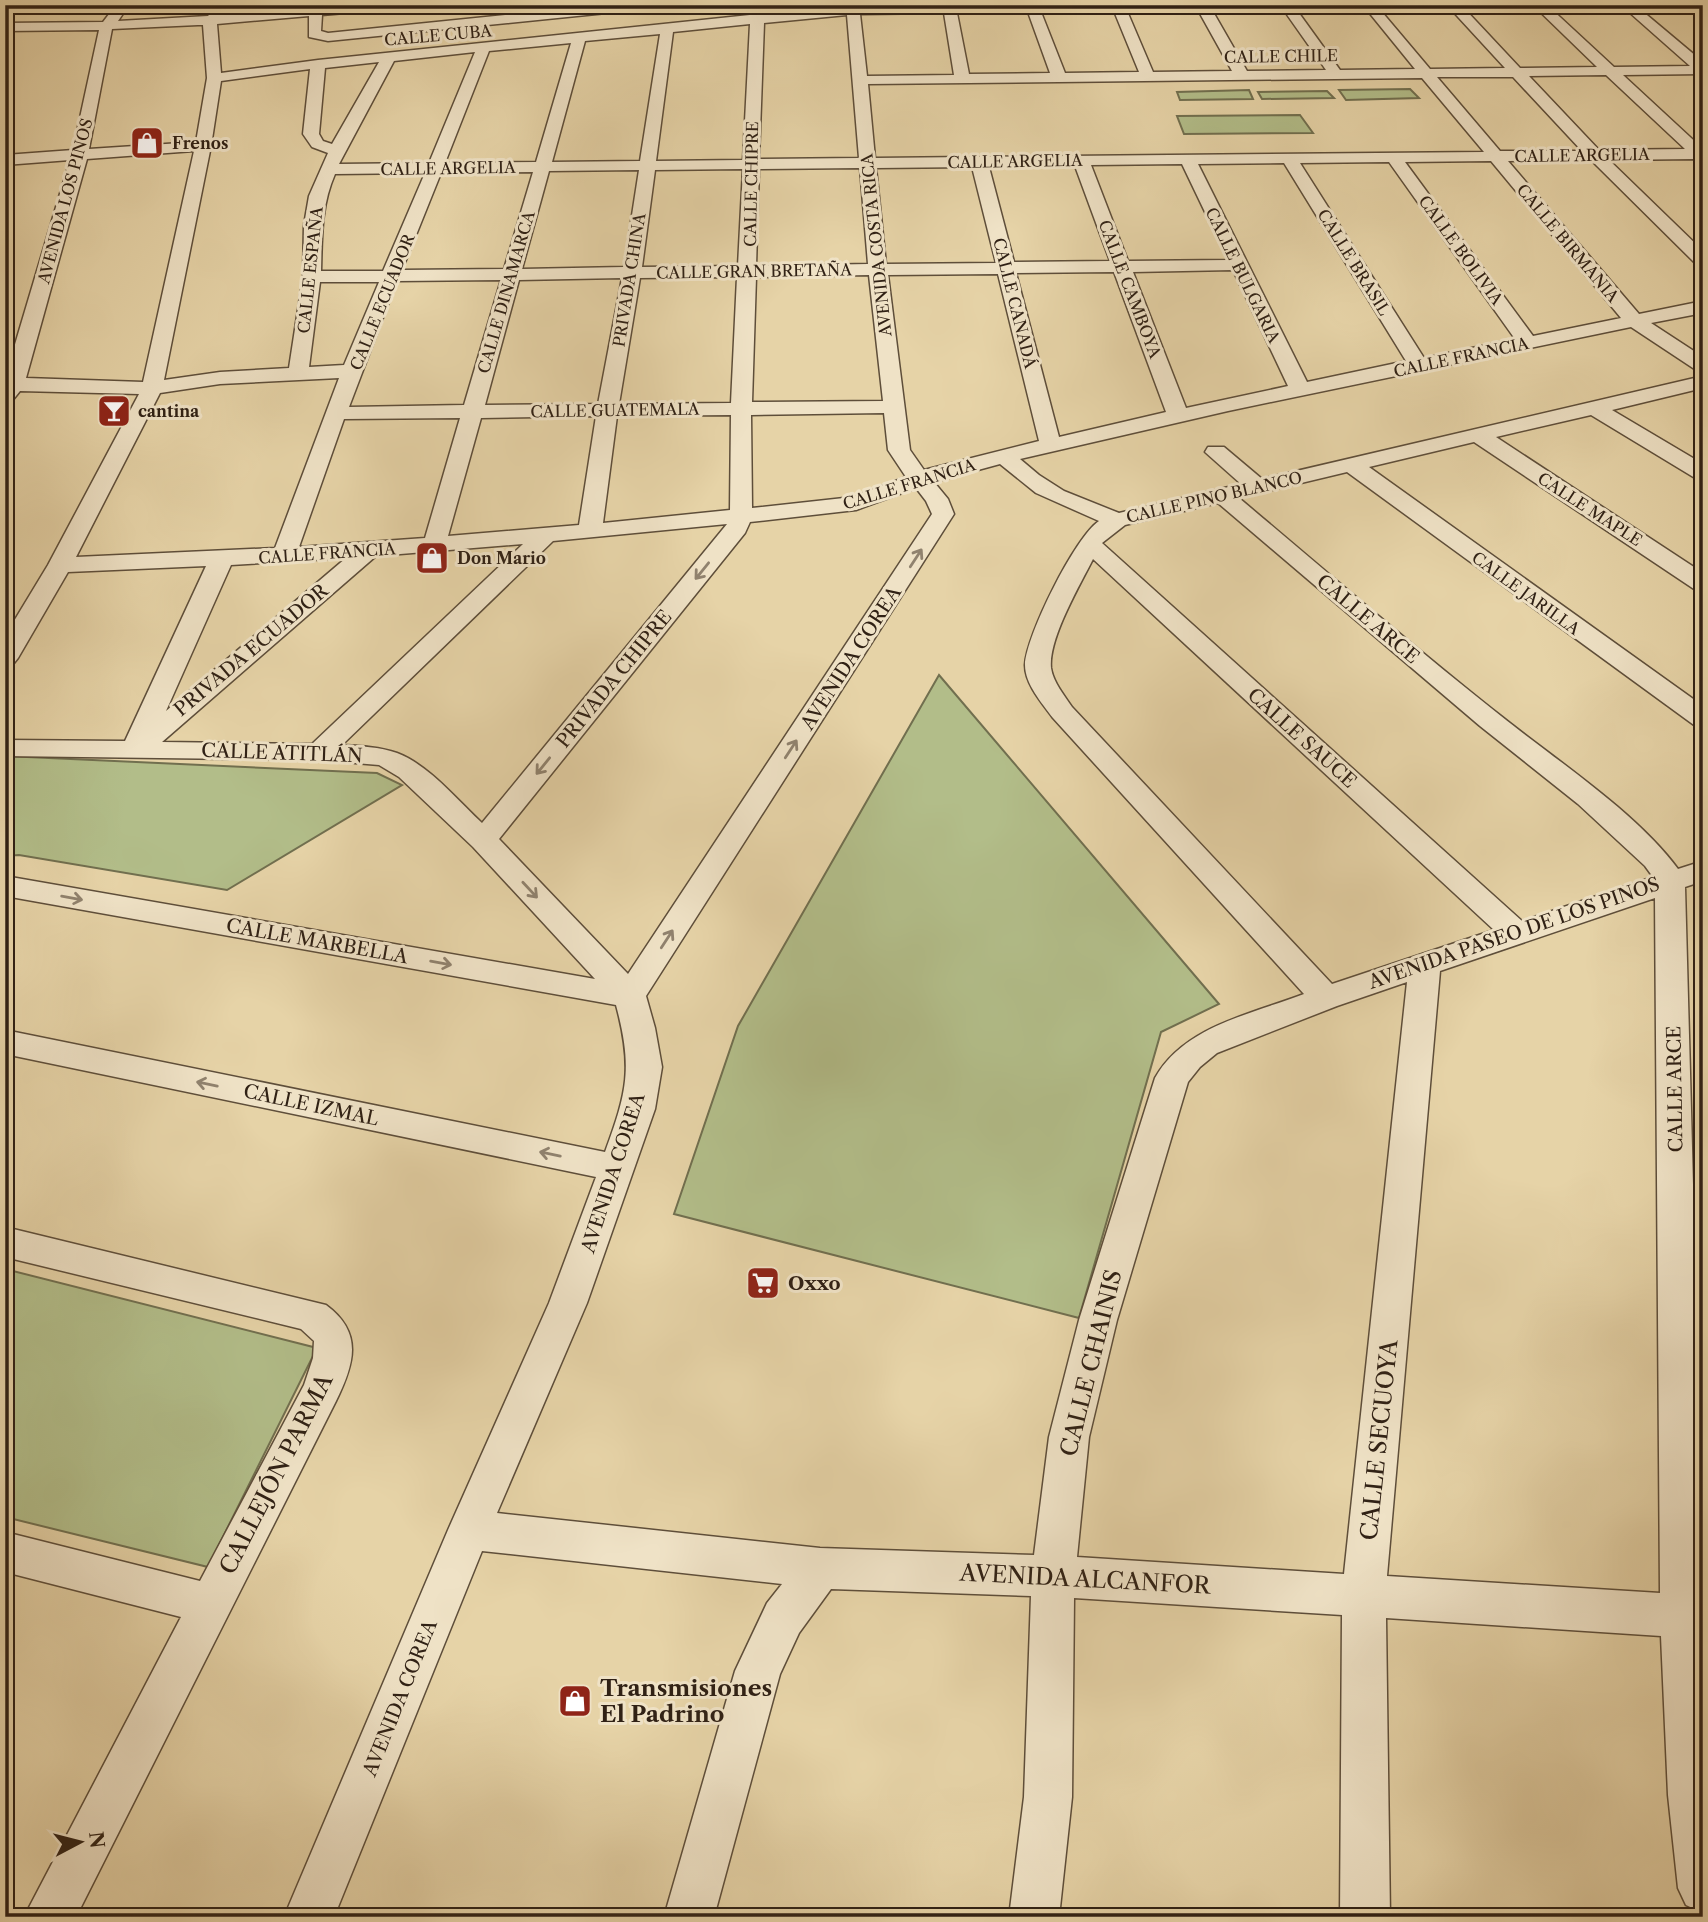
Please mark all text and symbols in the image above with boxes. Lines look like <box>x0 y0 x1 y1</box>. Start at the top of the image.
street label: CALLE CUBA <box>383 20 494 50</box>
street label: CALLE CHILE <box>1224 45 1338 67</box>
street label: AVENIDA LOS PINOS <box>33 116 97 287</box>
street label: CALLE CHIPRE <box>740 121 762 247</box>
shop icon: Frenos <box>128 124 166 162</box>
place label: Frenos <box>172 133 228 153</box>
street label: CALLE ARGELIA <box>1514 144 1651 166</box>
street label: CALLE ARGELIA <box>947 150 1084 172</box>
street label: AVENIDA COSTA RICA <box>856 152 896 338</box>
street label: CALLE ARGELIA <box>380 157 517 179</box>
street label: CALLE BIRMANIA <box>1513 180 1624 307</box>
street label: CALLE BOLIVIA <box>1415 191 1508 310</box>
street label: CALLE ESPAÑA <box>292 204 327 335</box>
street label: CALLE BULGARIA <box>1201 204 1285 347</box>
street label: CALLE BRASIL <box>1313 205 1395 319</box>
street label: CALLE DINAMARCA <box>473 207 539 376</box>
street label: PRIVADA CHINA <box>609 210 650 348</box>
street label: CALLE CAMBOYA <box>1094 217 1166 362</box>
street label: CALLE ECUADOR <box>346 230 419 373</box>
street label: CALLE CANADÁ <box>989 236 1041 372</box>
street label: CALLE GRAN BRETAÑA <box>656 258 853 283</box>
street label: CALLE FRANCIA <box>1392 333 1532 381</box>
bar icon: cantina <box>95 392 133 430</box>
street label: CALLE GUATEMALA <box>530 399 701 421</box>
place label: cantina <box>138 401 200 421</box>
street label: CALLE FRANCIA <box>840 454 979 514</box>
street label: CALLE PINO BLANCO <box>1124 467 1304 527</box>
street label: CALLE MAPLE <box>1534 468 1646 550</box>
street label: CALLE FRANCIA <box>258 538 397 568</box>
shop icon: Don Mario <box>413 539 451 577</box>
street label: CALLE JARILLA <box>1468 547 1585 640</box>
place label: Don Mario <box>457 548 546 568</box>
one-way arrow <box>909 549 923 568</box>
one-way arrow <box>695 561 710 579</box>
street label: CALLE ARCE <box>1312 570 1424 668</box>
street label: PRIVADA ECUADOR <box>169 578 333 721</box>
street label: AVENIDA COREA <box>795 581 907 735</box>
street label: PRIVADA CHIPRE <box>551 606 677 752</box>
street label: CALLE SAUCE <box>1243 683 1361 793</box>
street label: CALLE ATITLÁN <box>201 739 363 767</box>
one-way arrow <box>785 739 799 759</box>
one-way arrow <box>536 757 551 775</box>
street label: AVENIDA PASEO DE LOS PINOS <box>1364 872 1663 994</box>
one-way arrow <box>522 881 538 899</box>
one-way arrow <box>61 892 83 905</box>
street label: CALLE MARBELLA <box>224 914 411 968</box>
one-way arrow <box>660 930 674 949</box>
one-way arrow <box>429 957 452 970</box>
street label: CALLE ARCE <box>1662 1026 1688 1152</box>
one-way arrow <box>196 1076 219 1090</box>
street label: CALLE IZMAL <box>241 1079 381 1131</box>
street label: AVENIDA COREA <box>576 1089 650 1257</box>
one-way arrow <box>539 1147 562 1161</box>
supermarket icon: Oxxo <box>744 1264 782 1302</box>
street label: CALLE CHAINIS <box>1054 1267 1128 1459</box>
place label: Oxxo <box>788 1272 840 1295</box>
street label: CALLE SECUOYA <box>1355 1337 1404 1542</box>
street label: CALLEJÓN PARMA <box>213 1368 339 1579</box>
street label: AVENIDA ALCANFOR <box>958 1558 1212 1600</box>
street label: AVENIDA COREA <box>358 1616 442 1781</box>
place label: Transmisiones El Padrino <box>600 1674 772 1728</box>
shop icon: Transmisiones El Padrino <box>556 1682 594 1720</box>
north arrow <box>46 1806 116 1876</box>
text: N <box>84 1830 109 1850</box>

